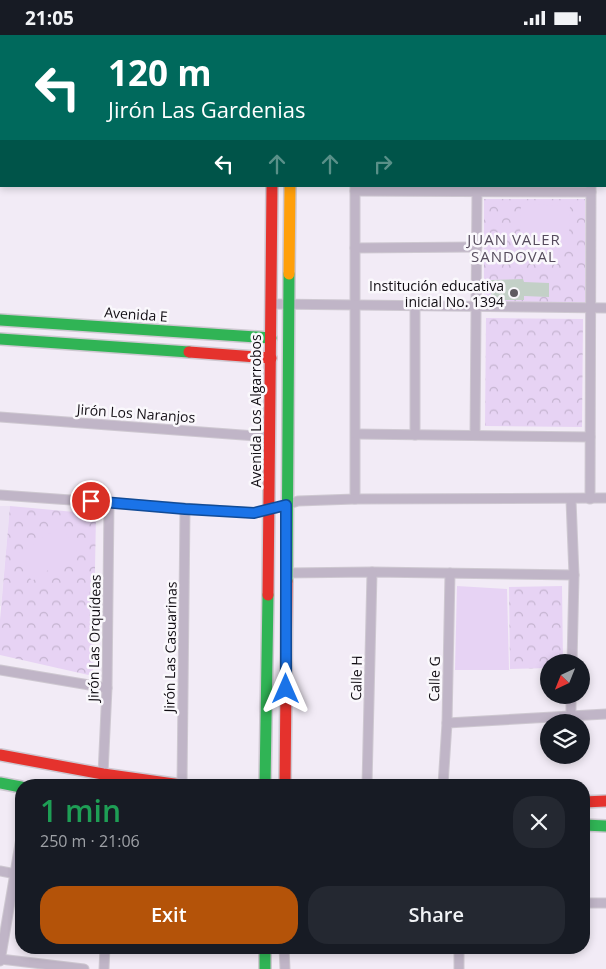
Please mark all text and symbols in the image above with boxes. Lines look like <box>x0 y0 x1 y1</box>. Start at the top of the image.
text: 21:05 <box>25 5 74 31</box>
text: 120 m <box>108 49 212 96</box>
icon: left <box>25 55 90 120</box>
text: Jirón Las Gardenias <box>108 94 306 124</box>
icon: left <box>210 150 238 178</box>
icon: ahead <box>263 150 291 178</box>
icon: ahead <box>316 150 344 178</box>
icon: right <box>369 150 397 178</box>
district label: JUAN VALER SANDOVAL <box>465 229 561 266</box>
place label: Institución educativa inicial No. 1394 <box>369 276 504 311</box>
marker: Institución educativa inicial No. 1394 <box>508 287 520 299</box>
street label: Avenida E <box>104 302 168 326</box>
street label: Avenida Los Algarrobos <box>246 334 265 488</box>
street label: Jirón Los Naranjos <box>74 399 196 427</box>
pin <box>70 480 112 522</box>
icon: arrive <box>77 487 105 515</box>
street label: Jirón Las Orquídeas <box>83 574 105 704</box>
street label: Jirón Las Casuarinas <box>159 581 181 715</box>
north arrow <box>540 654 590 704</box>
map controls <box>540 654 590 764</box>
street label: Calle H <box>346 655 366 701</box>
street label: Calle G <box>424 656 444 702</box>
position arrow <box>259 662 311 714</box>
button: layers <box>540 714 590 764</box>
text: 1 min <box>40 790 121 831</box>
button: close <box>513 796 565 848</box>
text: 250 m · 21:06 <box>40 830 140 852</box>
button: Exit <box>40 886 298 944</box>
button: Share <box>308 886 565 944</box>

